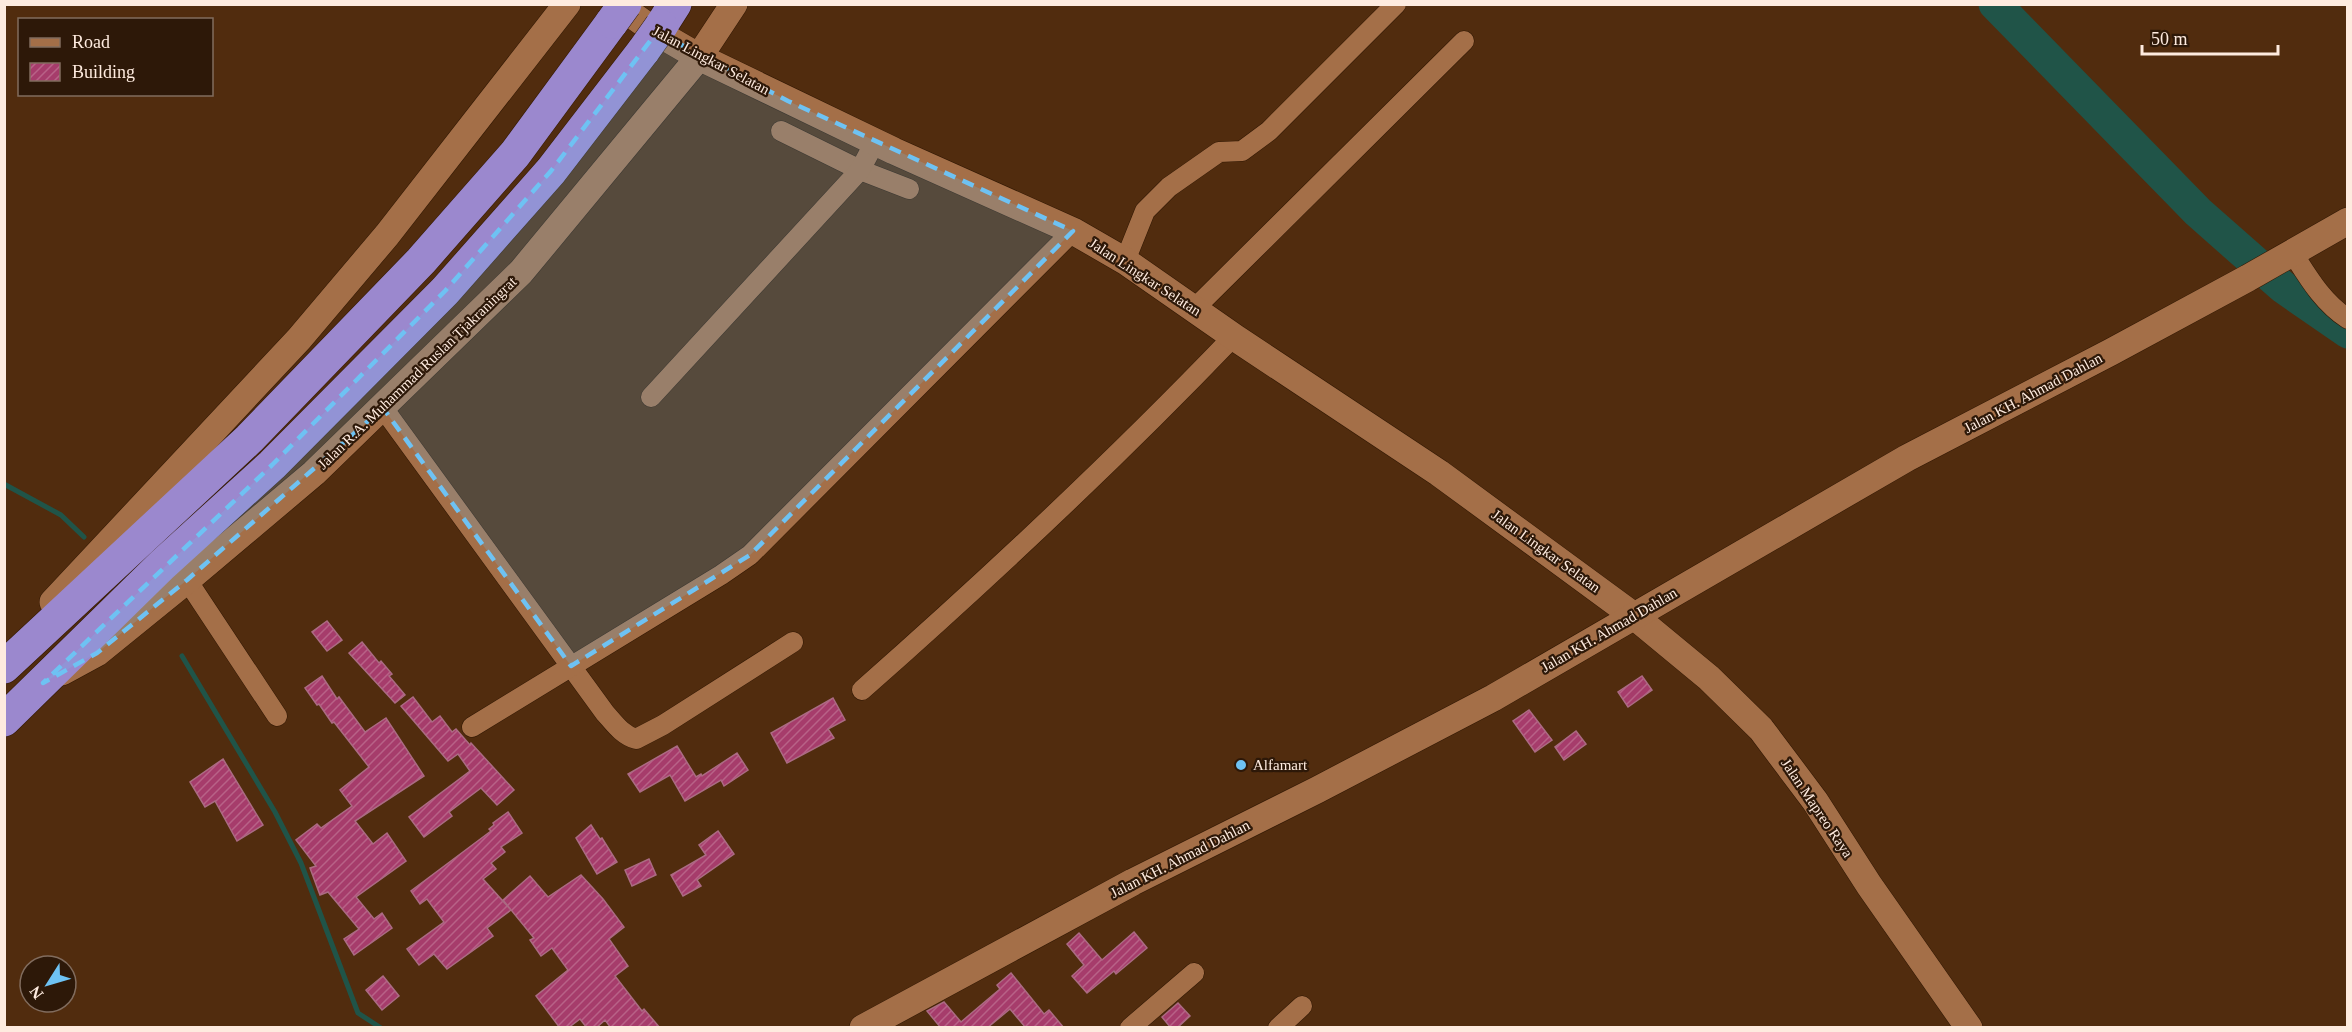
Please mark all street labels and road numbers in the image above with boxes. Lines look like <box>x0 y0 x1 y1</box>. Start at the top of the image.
street label: Jalan Lingkar Selatan <box>650 22 773 98</box>
street label: Jalan Lingkar Selatan <box>1086 235 1204 319</box>
street label: Jalan R.A. Muhammad Ruslan Tjakraningrat <box>314 273 520 472</box>
street label: Jalan KH. Ahmad Dahlan <box>1961 350 2105 436</box>
street label: Jalan Lingkar Selatan <box>1489 506 1604 596</box>
street label: Jalan KH. Ahmad Dahlan <box>1538 584 1680 675</box>
street label: Jalan Mapreo Raya <box>1778 756 1856 861</box>
street label: Jalan KH. Ahmad Dahlan <box>1108 817 1253 901</box>

